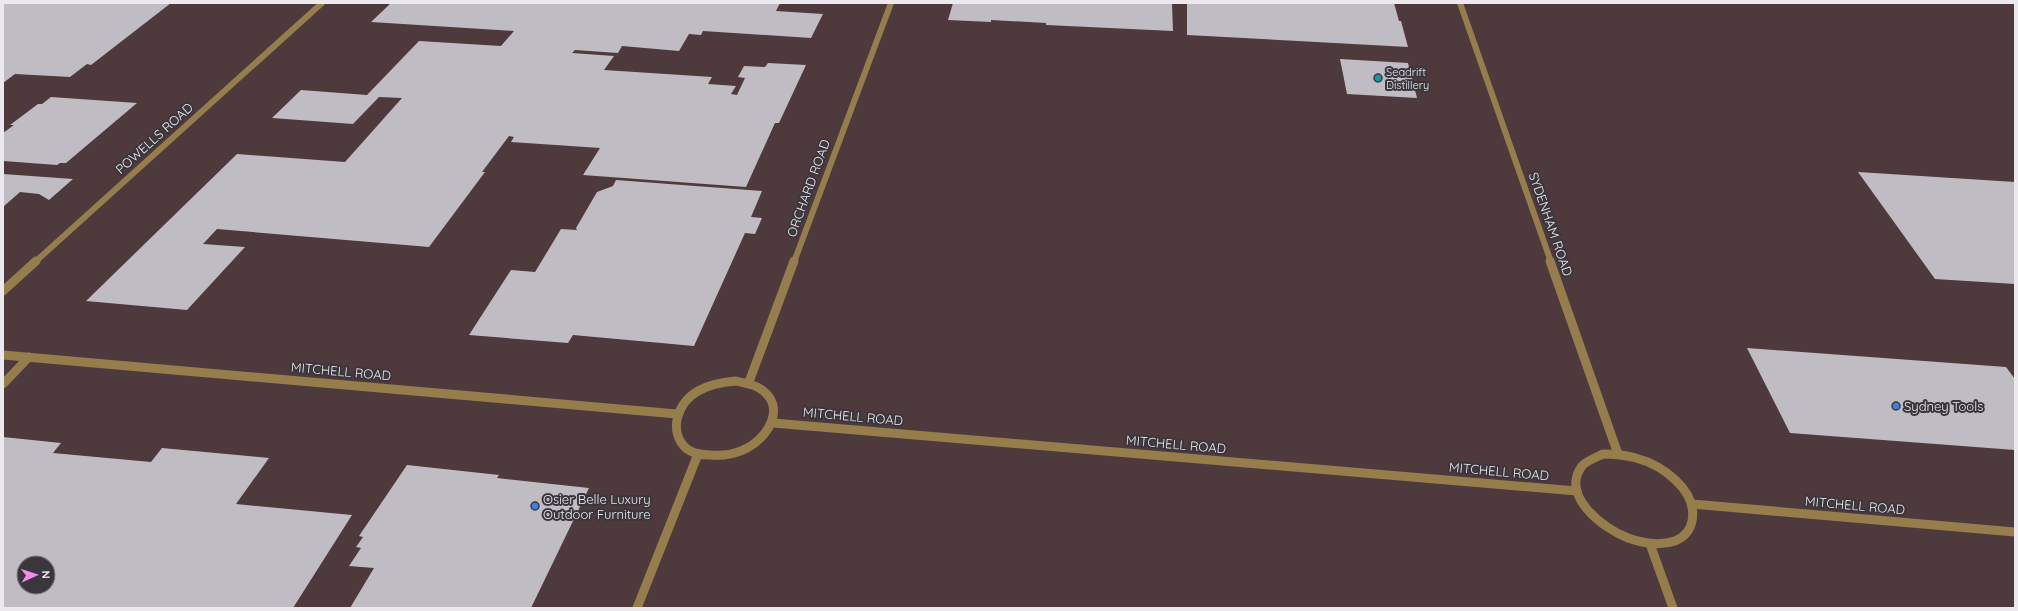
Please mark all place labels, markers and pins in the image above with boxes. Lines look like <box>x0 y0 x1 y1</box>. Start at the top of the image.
place label: Seadrift Distillery <box>1386 65 1429 92</box>
marker: Seadrift Distillery <box>1373 73 1383 83</box>
place label: Sydney Tools <box>1904 398 1983 414</box>
marker: Sydney Tools <box>1891 401 1901 411</box>
place label: Osier Belle Luxury Outdoor Furniture <box>543 491 651 522</box>
marker: Osier Belle Luxury Outdoor Furniture <box>530 501 540 511</box>

